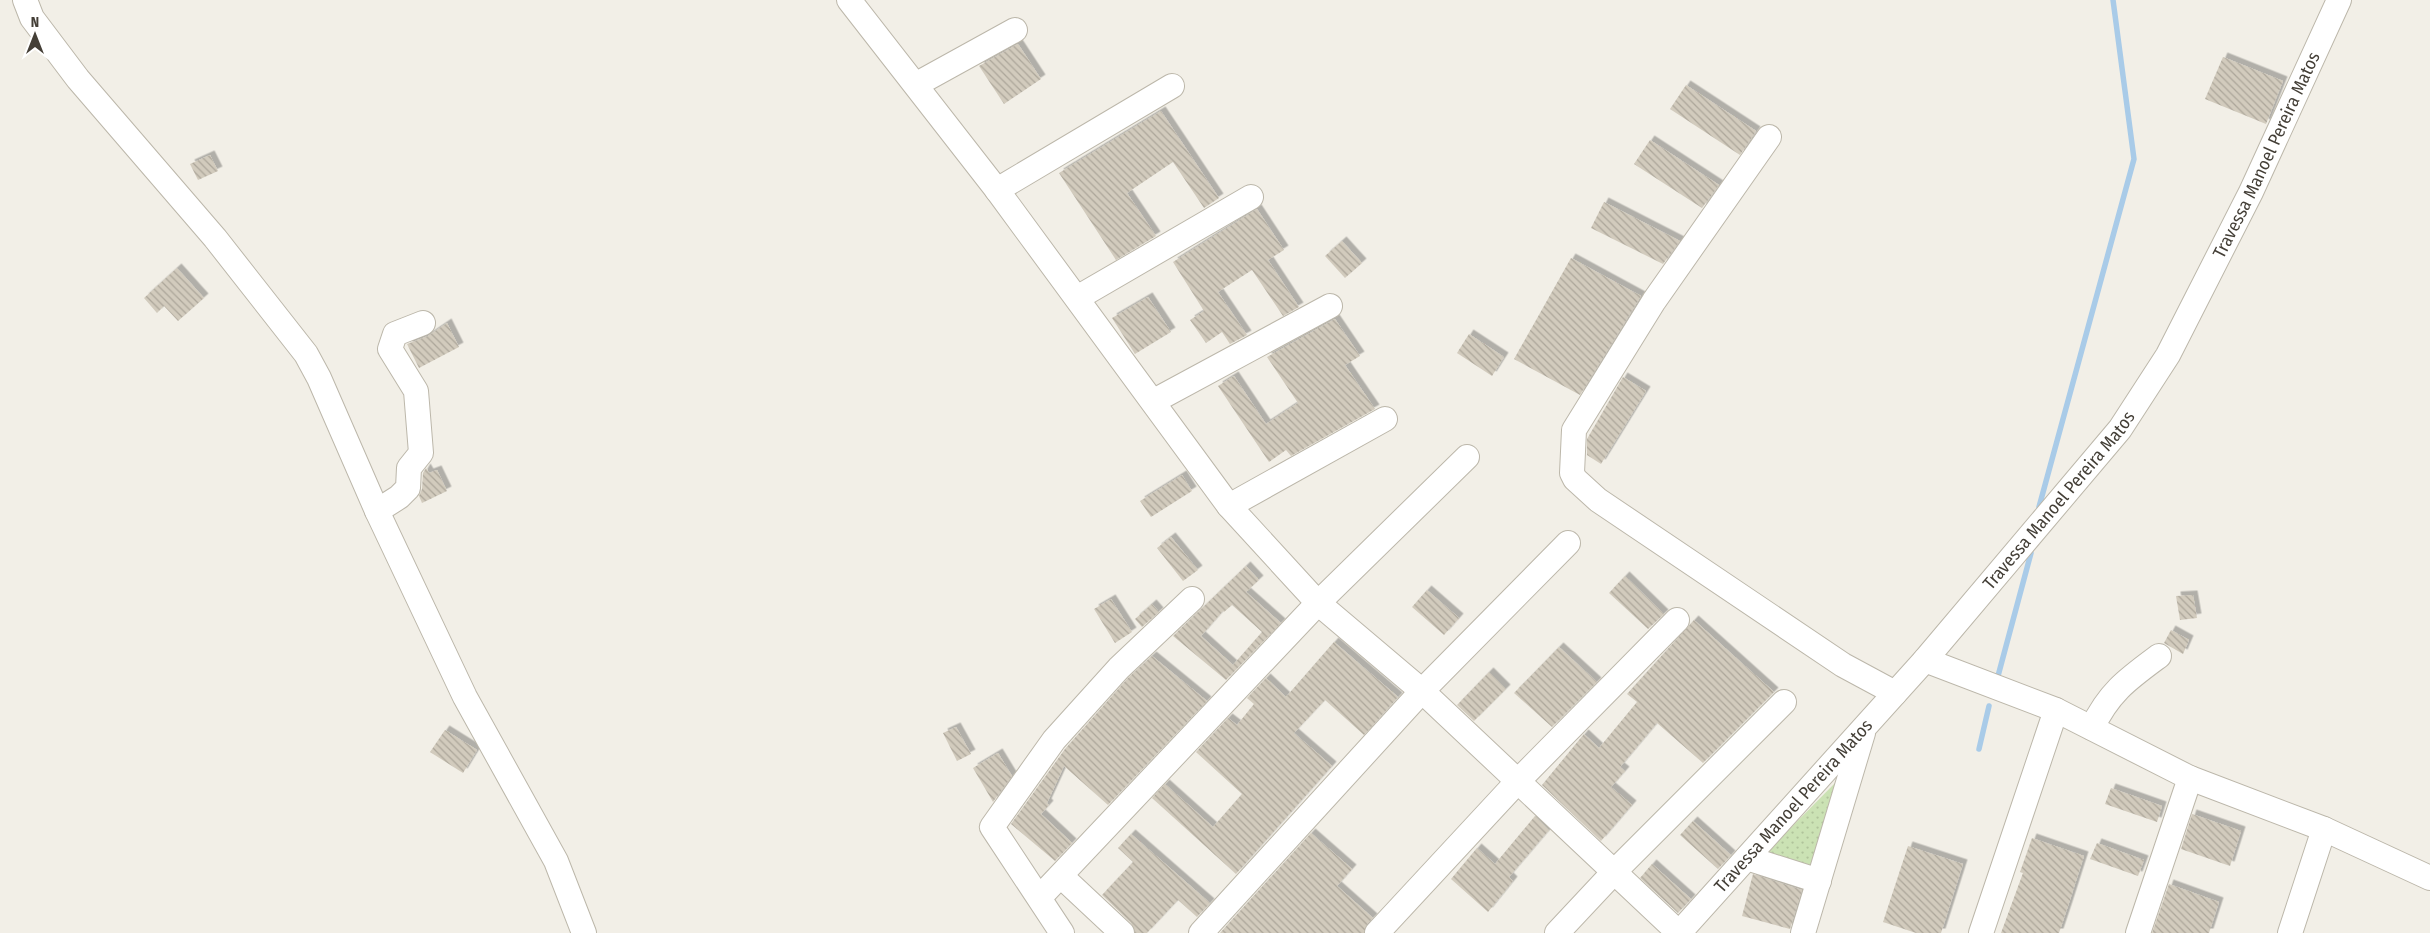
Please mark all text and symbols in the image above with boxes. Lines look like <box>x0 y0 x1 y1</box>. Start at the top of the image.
north arrow <box>10 10 60 60</box>
text: N <box>31 14 39 31</box>
street label: Travessa Manoel Pereira Matos <box>2208 48 2325 262</box>
street label: Travessa Manoel Pereira Matos <box>1978 407 2140 594</box>
street label: Travessa Manoel Pereira Matos <box>1710 714 1877 897</box>

